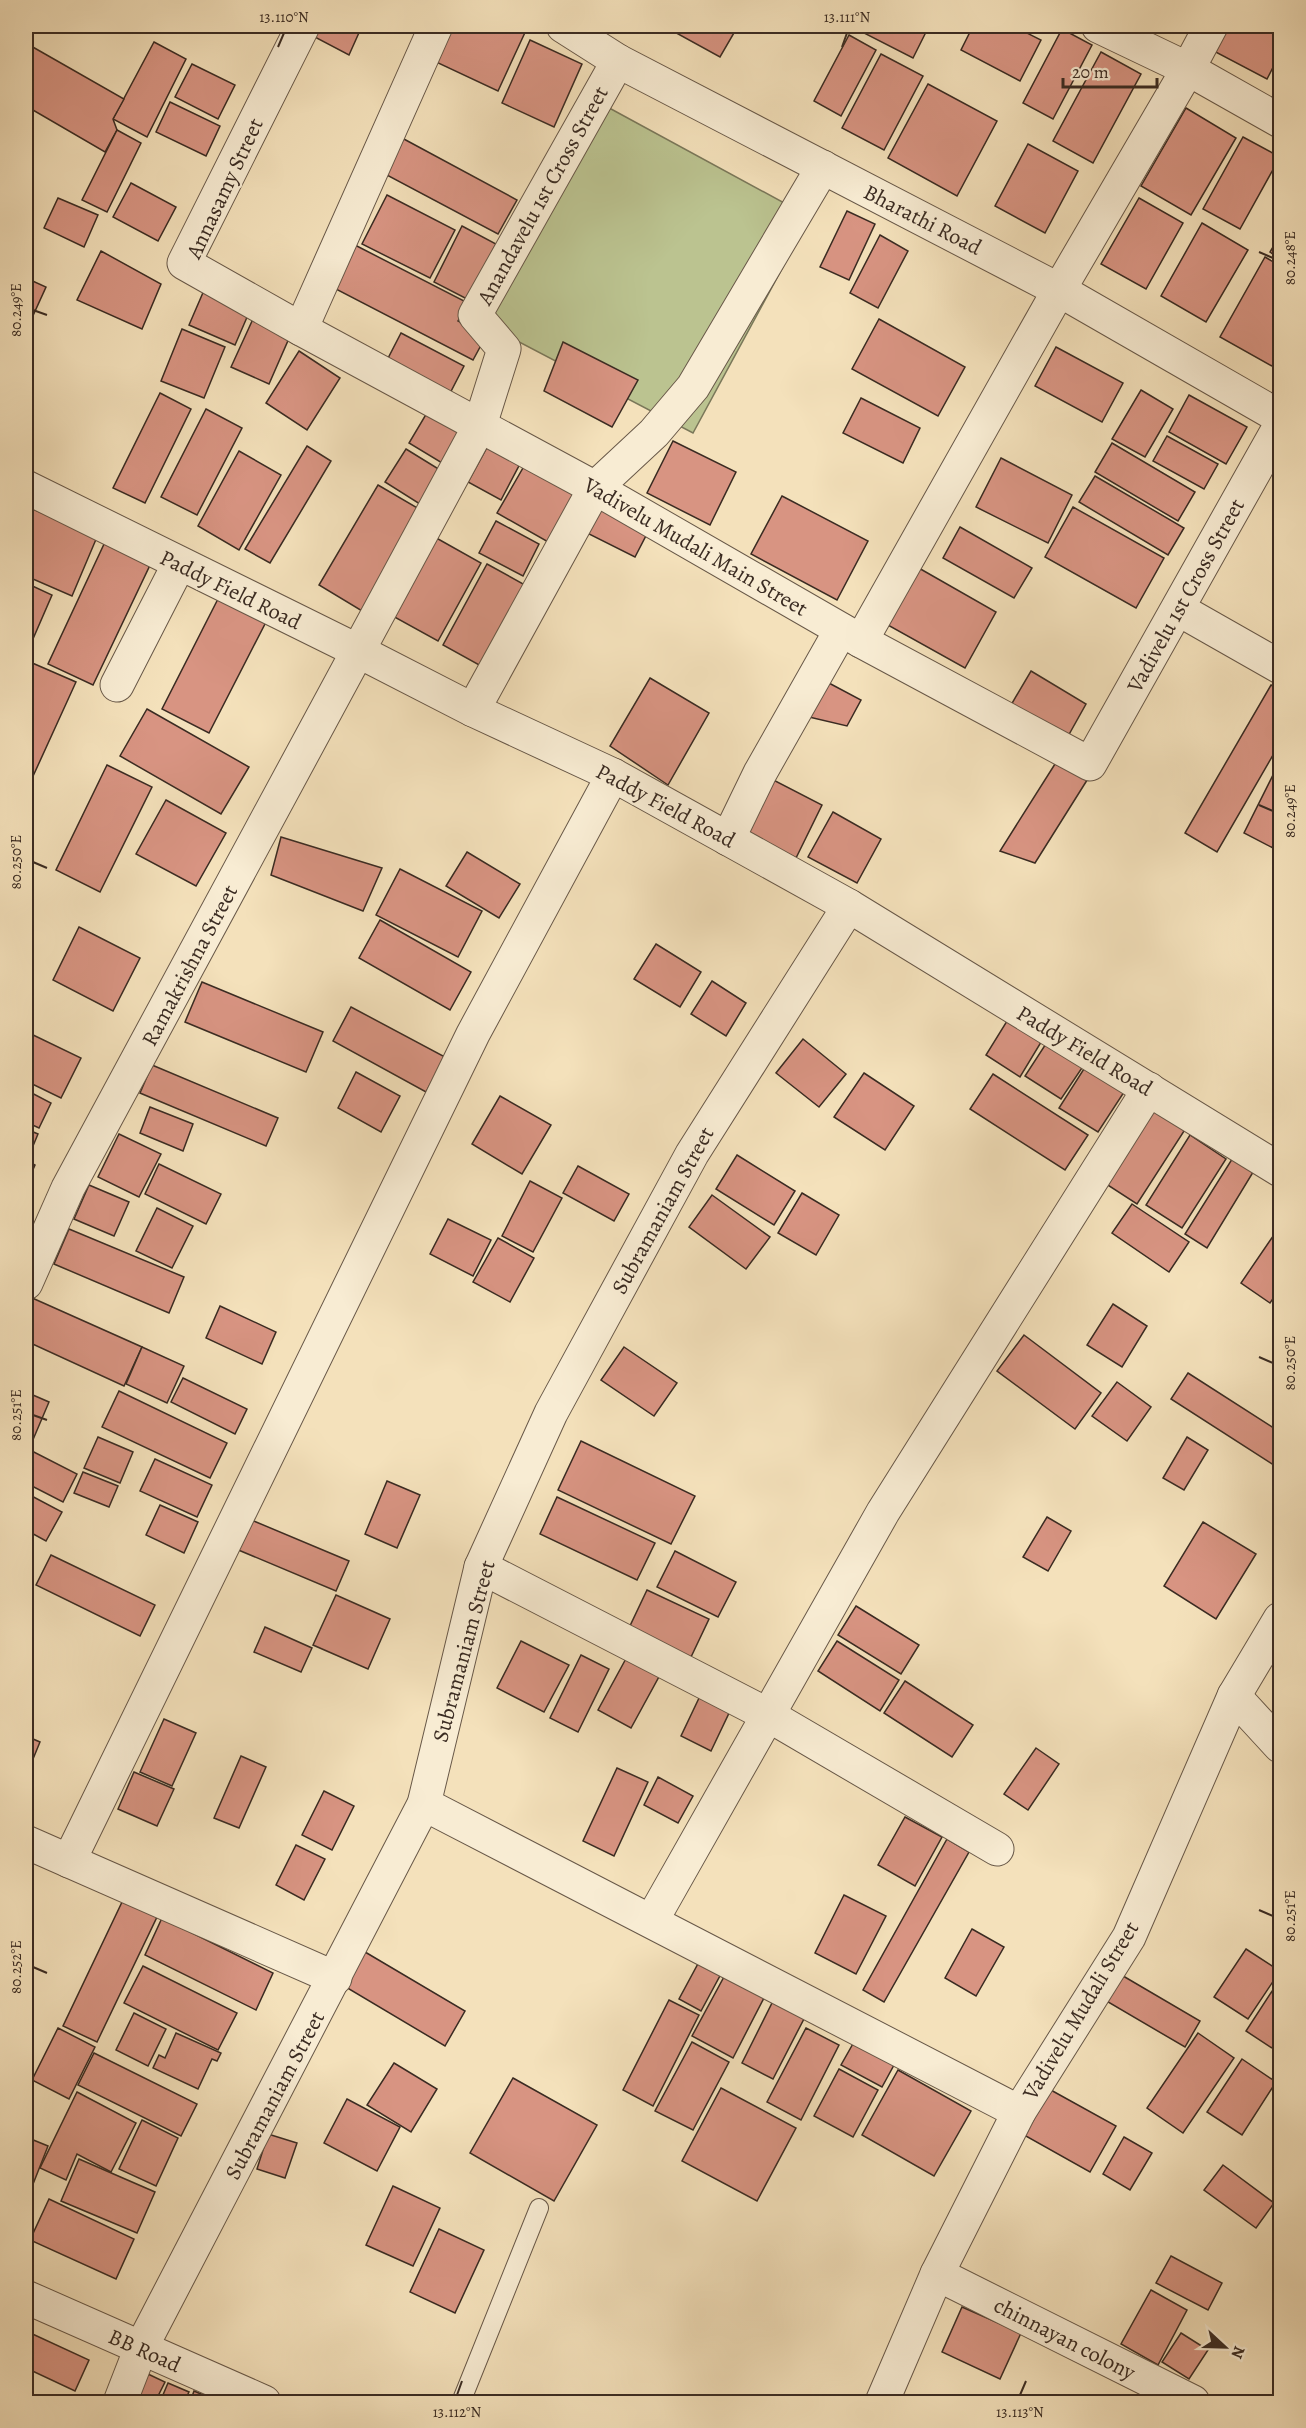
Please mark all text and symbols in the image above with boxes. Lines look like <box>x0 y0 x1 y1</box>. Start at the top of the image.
text: 13.110°N <box>259 7 309 27</box>
text: 13.111°N <box>824 7 871 27</box>
scale bar <box>1063 51 1158 89</box>
text: 20 m <box>1072 60 1109 84</box>
street label: Anandavelu 1st Cross Street <box>470 81 616 311</box>
street label: Annasamy Street <box>179 113 271 265</box>
street label: Bharathi Road <box>858 177 987 263</box>
text: 80.248°E <box>1280 231 1300 285</box>
text: 80.249°E <box>6 283 26 337</box>
street label: Vadivelu Mudali Main Street <box>577 470 813 623</box>
street label: Vadivelu 1st Cross Street <box>1120 493 1252 699</box>
street label: Paddy Field Road <box>155 543 306 637</box>
street label: Paddy Field Road <box>591 756 741 855</box>
text: 80.249°E <box>1280 784 1300 838</box>
text: 80.250°E <box>6 835 26 889</box>
street label: Ramakrishna Street <box>135 880 245 1051</box>
street label: Paddy Field Road <box>1011 998 1158 1103</box>
street label: Subramaniam Street <box>604 1121 721 1300</box>
text: 80.250°E <box>1280 1336 1300 1390</box>
text: 80.251°E <box>6 1389 26 1441</box>
street label: Subramaniam Street <box>425 1557 503 1745</box>
text: 80.251°E <box>1280 1890 1300 1942</box>
street label: Vadivelu Mudali Street <box>1015 1916 1146 2106</box>
text: 80.252°E <box>6 1940 26 1994</box>
street label: Subramaniam Street <box>218 2006 332 2185</box>
street label: chinnayan colony <box>989 2290 1141 2388</box>
north arrow <box>1195 2317 1255 2377</box>
street label: BB Road <box>104 2322 186 2380</box>
text: N <box>1225 2343 1250 2362</box>
text: 13.112°N <box>433 2402 482 2422</box>
text: 13.113°N <box>996 2402 1044 2422</box>

